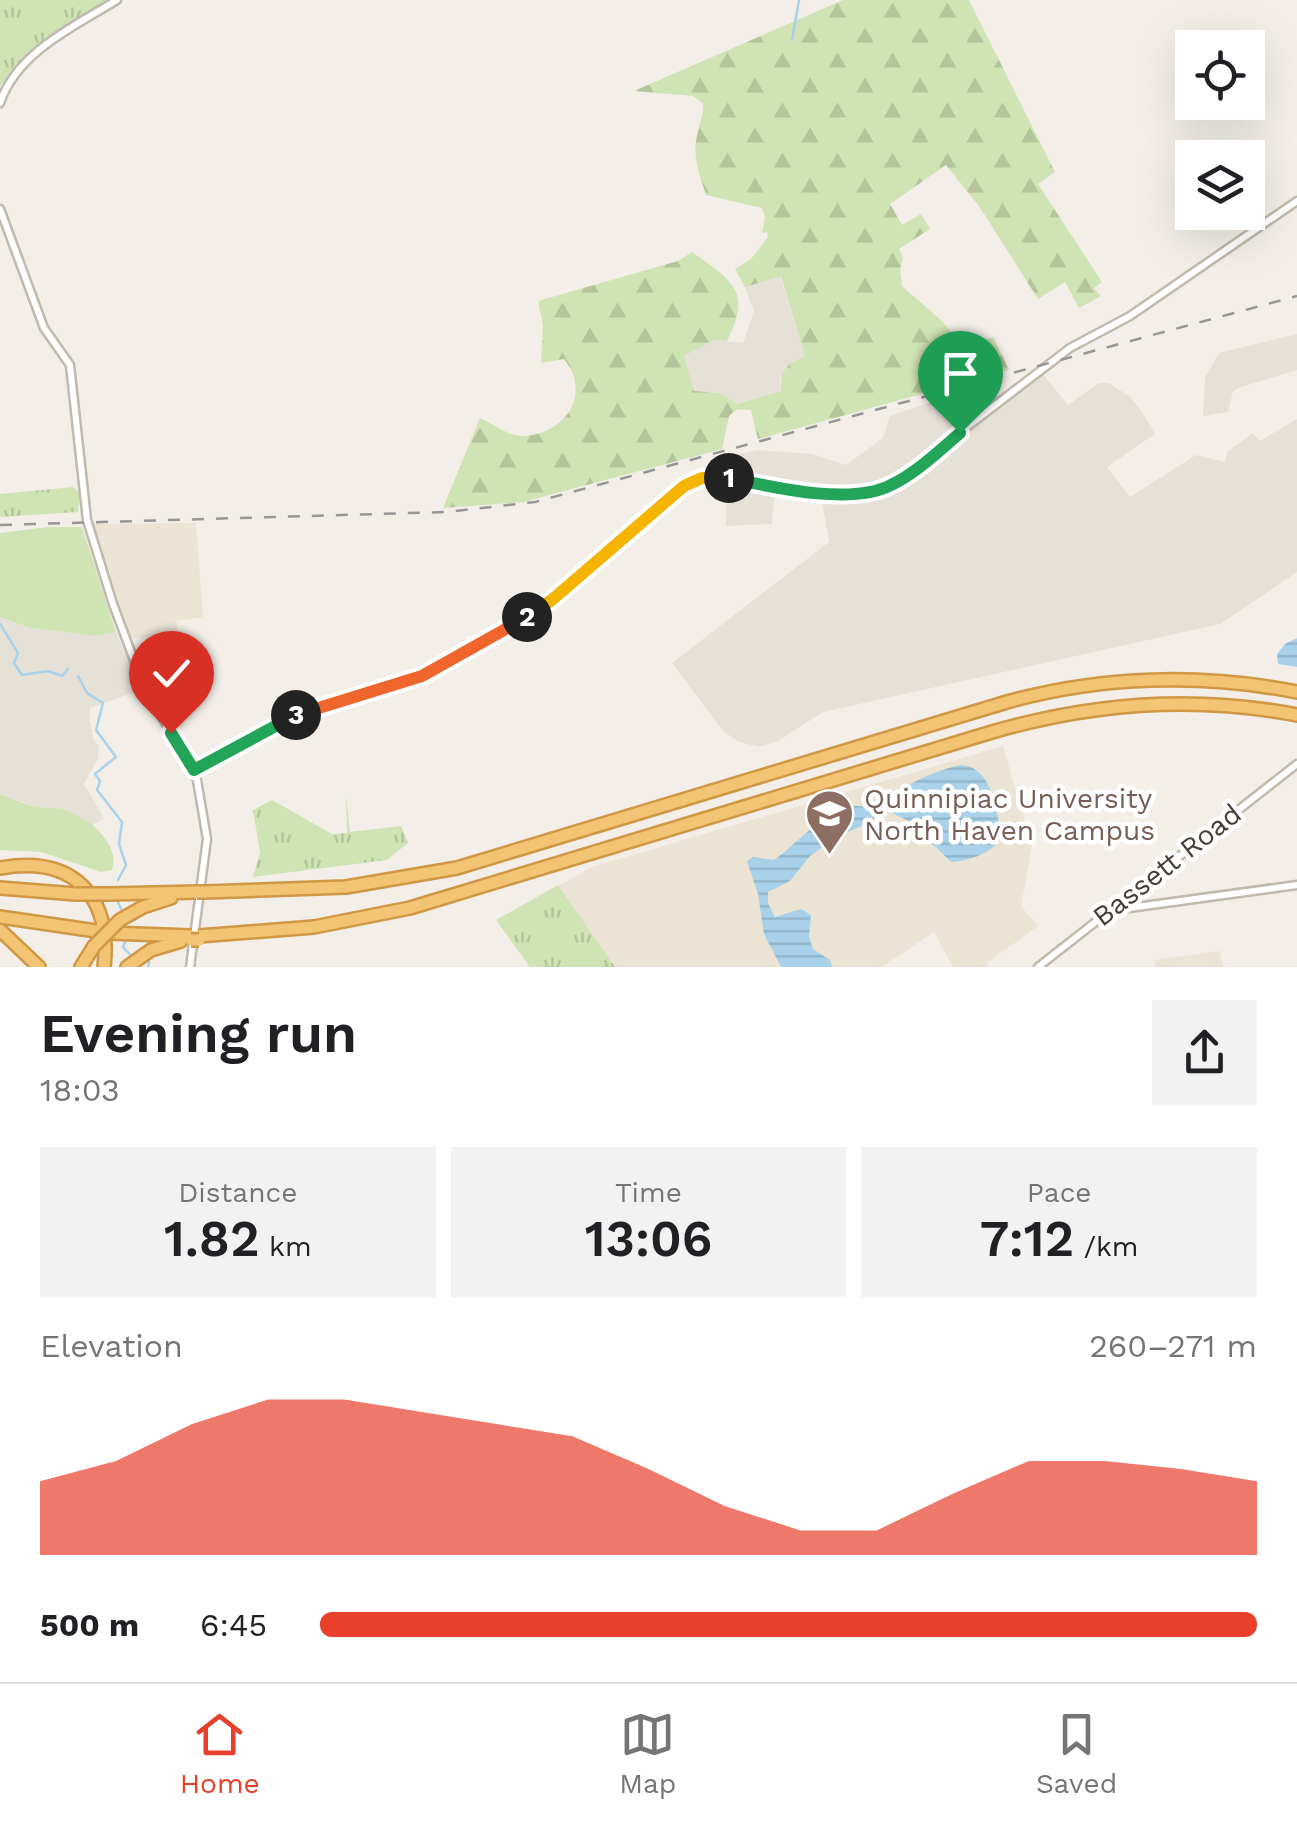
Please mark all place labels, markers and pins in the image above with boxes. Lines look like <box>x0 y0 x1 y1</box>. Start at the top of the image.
pin <box>918 331 1003 434</box>
pin: 1 <box>704 453 754 503</box>
pin: 2 <box>502 592 552 642</box>
pin <box>129 631 214 734</box>
pin: 3 <box>271 690 321 740</box>
place label: Quinnipiac University North Haven Campus <box>864 782 1155 847</box>
school or university icon: Quinnipiac University North Haven Campus <box>803 788 855 856</box>

